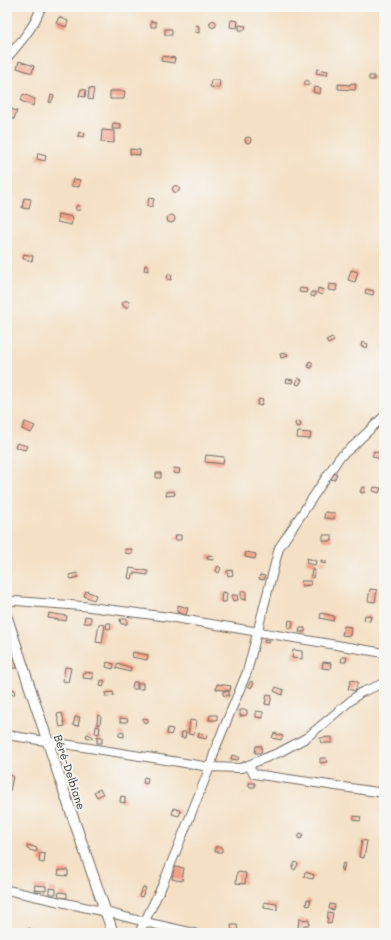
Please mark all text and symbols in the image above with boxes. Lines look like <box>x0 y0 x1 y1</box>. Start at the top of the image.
street label: Béré-Delbiane <box>51 733 89 812</box>

